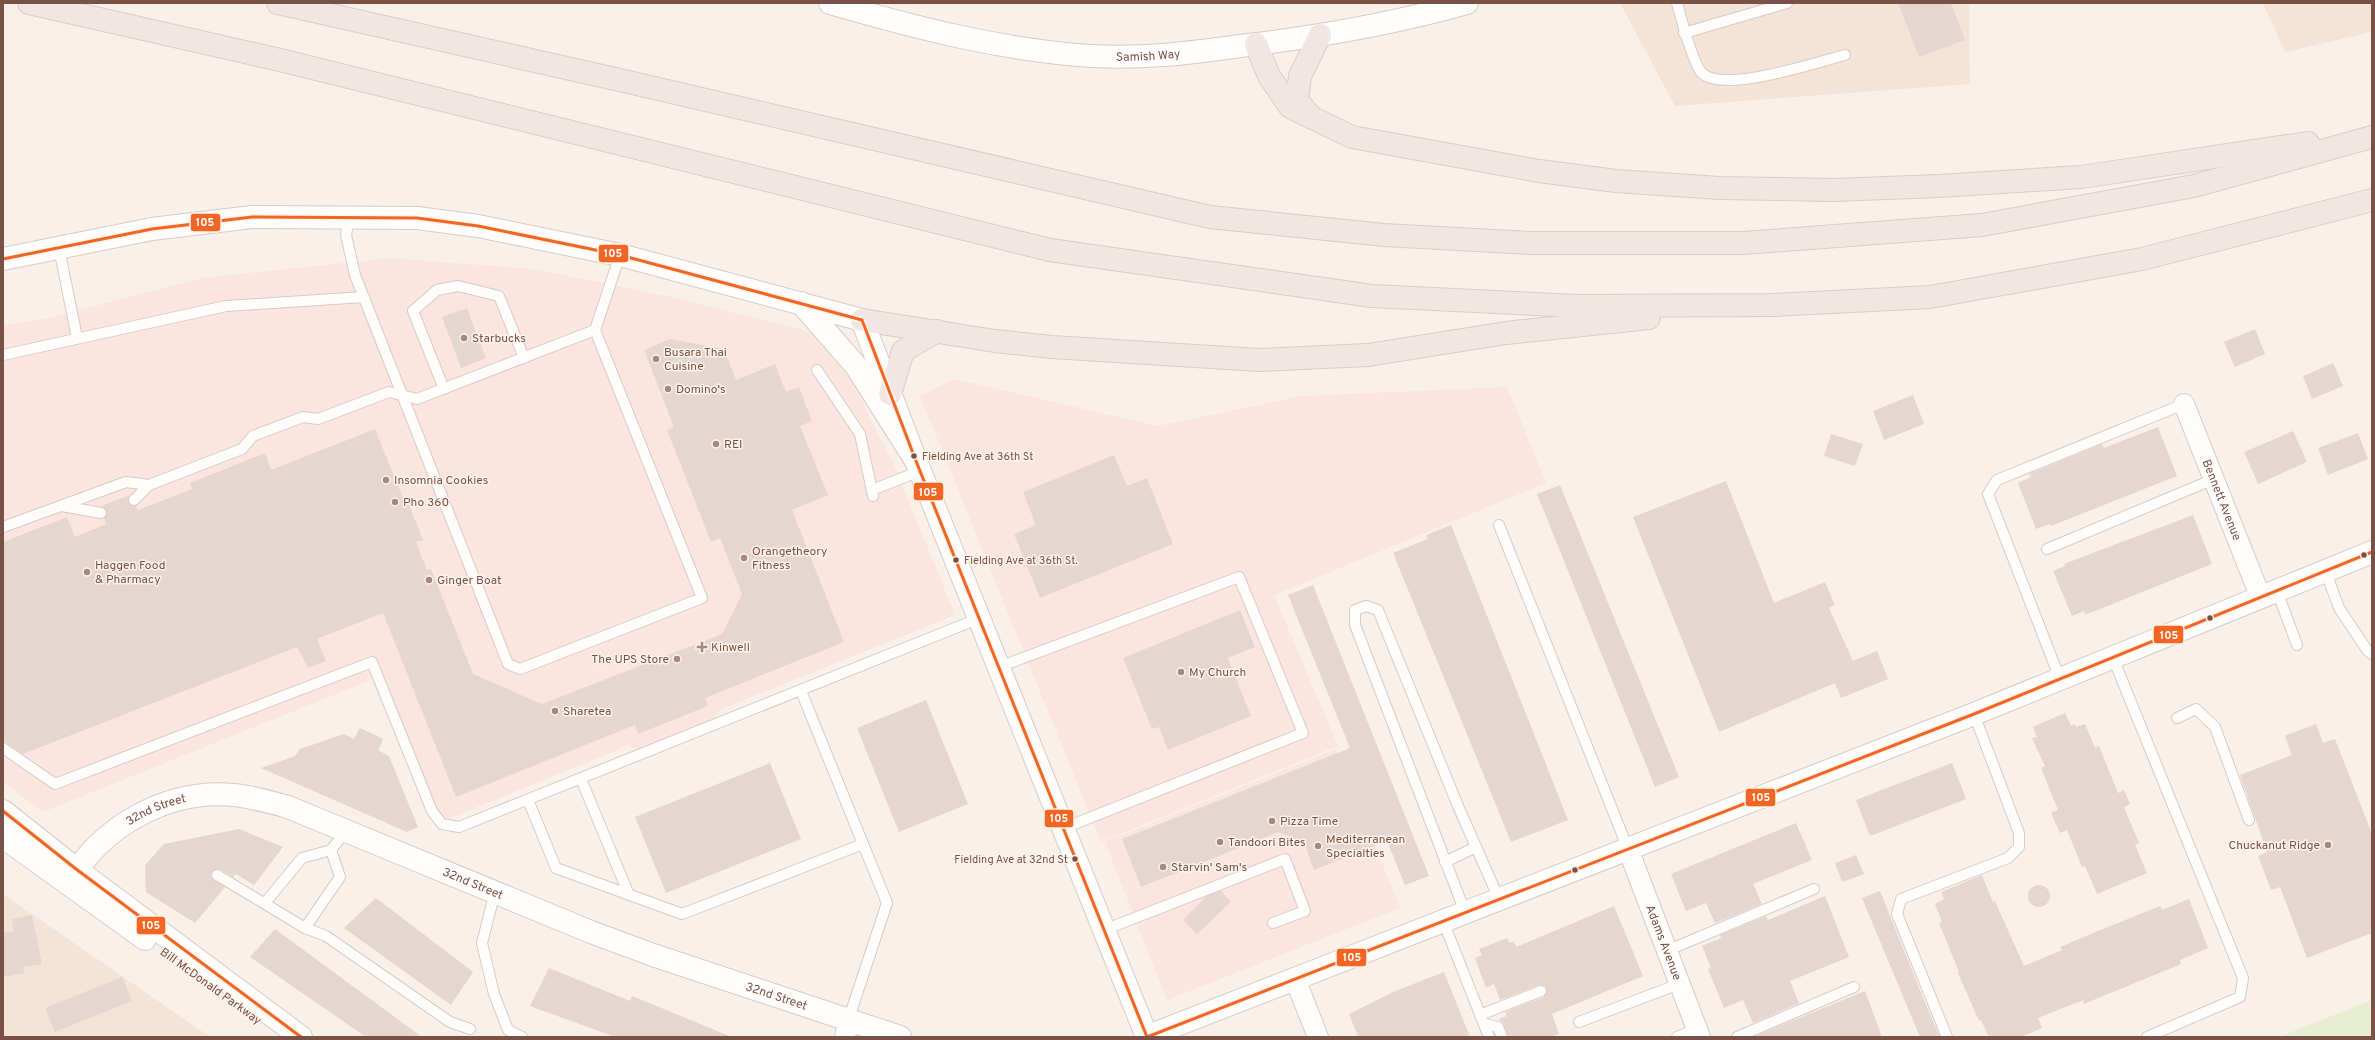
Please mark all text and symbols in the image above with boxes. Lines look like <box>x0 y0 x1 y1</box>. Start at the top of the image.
street label: Samish Way <box>1116 47 1181 66</box>
line badge: 105 <box>190 213 221 232</box>
text: 105 <box>196 216 214 230</box>
line badge: 105 <box>598 244 629 263</box>
text: 105 <box>604 247 622 261</box>
place label: Starbucks <box>472 331 526 347</box>
marker: Starbucks <box>459 333 469 343</box>
place label: Busara Thai Cuisine <box>664 345 727 375</box>
marker: Busara Thai Cuisine <box>651 354 661 364</box>
place label: Domino's <box>676 382 726 398</box>
marker: Domino's <box>663 384 673 394</box>
place label: REI <box>724 437 743 453</box>
marker: REI <box>711 439 721 449</box>
place label: Fielding Ave at 36th St <box>922 450 1033 464</box>
marker: Fielding Ave at 36th St <box>909 451 919 461</box>
street label: Bennett Avenue <box>2198 457 2244 543</box>
place label: Insomnia Cookies <box>394 473 488 489</box>
marker: Insomnia Cookies <box>381 475 391 485</box>
line badge: 105 <box>913 482 944 501</box>
text: 105 <box>919 486 937 500</box>
place label: Pho 360 <box>403 495 449 511</box>
marker: Pho 360 <box>390 497 400 507</box>
place label: Orangetheory Fitness <box>752 544 827 574</box>
unlabelled marker <box>2359 550 2369 560</box>
marker: Orangetheory Fitness <box>739 553 749 563</box>
place label: Fielding Ave at 36th St. <box>964 554 1078 568</box>
marker: Fielding Ave at 36th St. <box>951 555 961 565</box>
place label: Haggen Food & Pharmacy <box>95 558 165 588</box>
marker: Haggen Food & Pharmacy <box>82 567 92 577</box>
place label: Ginger Boat <box>437 573 502 589</box>
marker: Ginger Boat <box>424 575 434 585</box>
unlabelled marker <box>2205 613 2215 623</box>
line badge: 105 <box>2153 625 2184 644</box>
text: 105 <box>2160 629 2178 643</box>
place label: Kinwell <box>711 640 750 656</box>
marker: Kinwell <box>696 641 708 653</box>
place label: The UPS Store <box>591 652 669 668</box>
marker: The UPS Store <box>672 654 682 664</box>
place label: My Church <box>1189 665 1246 681</box>
marker: My Church <box>1176 667 1186 677</box>
place label: Sharetea <box>563 704 611 720</box>
marker: Sharetea <box>550 706 560 716</box>
line badge: 105 <box>1745 788 1776 807</box>
street label: 32nd Street <box>123 791 188 830</box>
text: 105 <box>1752 791 1770 805</box>
line badge: 105 <box>1044 809 1074 828</box>
text: 105 <box>1050 812 1068 826</box>
place label: Pizza Time <box>1280 814 1338 830</box>
marker: Pizza Time <box>1267 816 1277 826</box>
place label: Mediterranean Specialties <box>1326 832 1405 862</box>
place label: Tandoori Bites <box>1228 835 1306 851</box>
marker: Tandoori Bites <box>1215 837 1225 847</box>
place label: Chuckanut Ridge <box>2228 838 2320 854</box>
marker: Chuckanut Ridge <box>2323 840 2333 850</box>
marker: Mediterranean Specialties <box>1313 841 1323 851</box>
place label: Fielding Ave at 32nd St <box>954 853 1068 867</box>
marker: Fielding Ave at 32nd St <box>1070 854 1080 864</box>
place label: Starvin' Sam's <box>1171 860 1247 876</box>
marker: Starvin' Sam's <box>1158 862 1168 872</box>
street label: 32nd Street <box>440 865 505 904</box>
unlabelled marker <box>1570 865 1580 875</box>
street label: Adams Avenue <box>1641 903 1685 983</box>
line badge: 105 <box>136 916 166 935</box>
text: 105 <box>142 919 160 933</box>
street label: Bill McDonald Parkway <box>156 945 264 1029</box>
line badge: 105 <box>1336 948 1367 967</box>
text: 105 <box>1343 951 1361 965</box>
street label: 32nd Street <box>743 979 809 1015</box>

